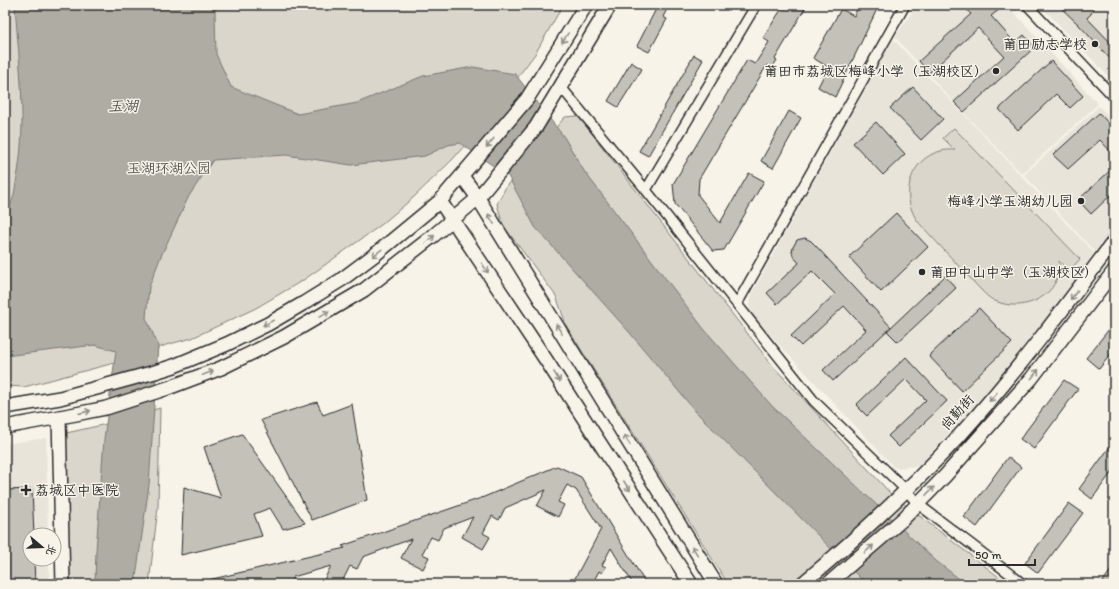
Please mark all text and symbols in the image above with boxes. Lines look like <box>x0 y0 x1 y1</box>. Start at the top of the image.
one-way arrow <box>561 32 569 44</box>
place label: 莆田励志学校 <box>1003 36 1087 53</box>
marker: 莆田励志学校 <box>1090 39 1100 49</box>
place label: 莆田市荔城区梅峰小学（玉湖校区） <box>764 63 988 80</box>
marker: 莆田市荔城区梅峰小学（玉湖校区） <box>991 66 1001 76</box>
water label: 玉湖 <box>108 97 140 115</box>
one-way arrow <box>485 138 494 149</box>
park label: 玉湖环湖公园 <box>127 160 211 177</box>
place label: 梅峰小学玉湖幼儿园 <box>947 193 1073 210</box>
marker: 梅峰小学玉湖幼儿园 <box>1076 196 1086 206</box>
one-way arrow <box>486 213 494 225</box>
one-way arrow <box>424 235 435 243</box>
one-way arrow <box>372 249 383 258</box>
one-way arrow <box>481 263 489 274</box>
place label: 莆田中山中学（玉湖校区） <box>930 264 1098 281</box>
marker: 莆田中山中学（玉湖校区） <box>917 267 927 277</box>
one-way arrow <box>1070 289 1078 300</box>
one-way arrow <box>318 309 330 317</box>
one-way arrow <box>262 320 274 328</box>
one-way arrow <box>554 323 562 335</box>
one-way arrow <box>1031 368 1040 379</box>
one-way arrow <box>202 369 214 377</box>
one-way arrow <box>553 371 561 382</box>
street label: 尚勤街 <box>937 391 978 434</box>
one-way arrow <box>989 391 998 401</box>
one-way arrow <box>78 408 91 416</box>
one-way arrow <box>623 435 631 446</box>
one-way arrow <box>623 480 631 491</box>
place label: 荔城区中医院 <box>35 482 119 499</box>
marker: 荔城区中医院 <box>20 484 32 496</box>
one-way arrow <box>925 486 935 496</box>
north arrow <box>22 527 62 567</box>
scale bar <box>969 541 1035 567</box>
text: 北 <box>43 543 59 557</box>
one-way arrow <box>864 545 874 554</box>
one-way arrow <box>691 546 699 557</box>
text: 50 m <box>975 548 1001 562</box>

